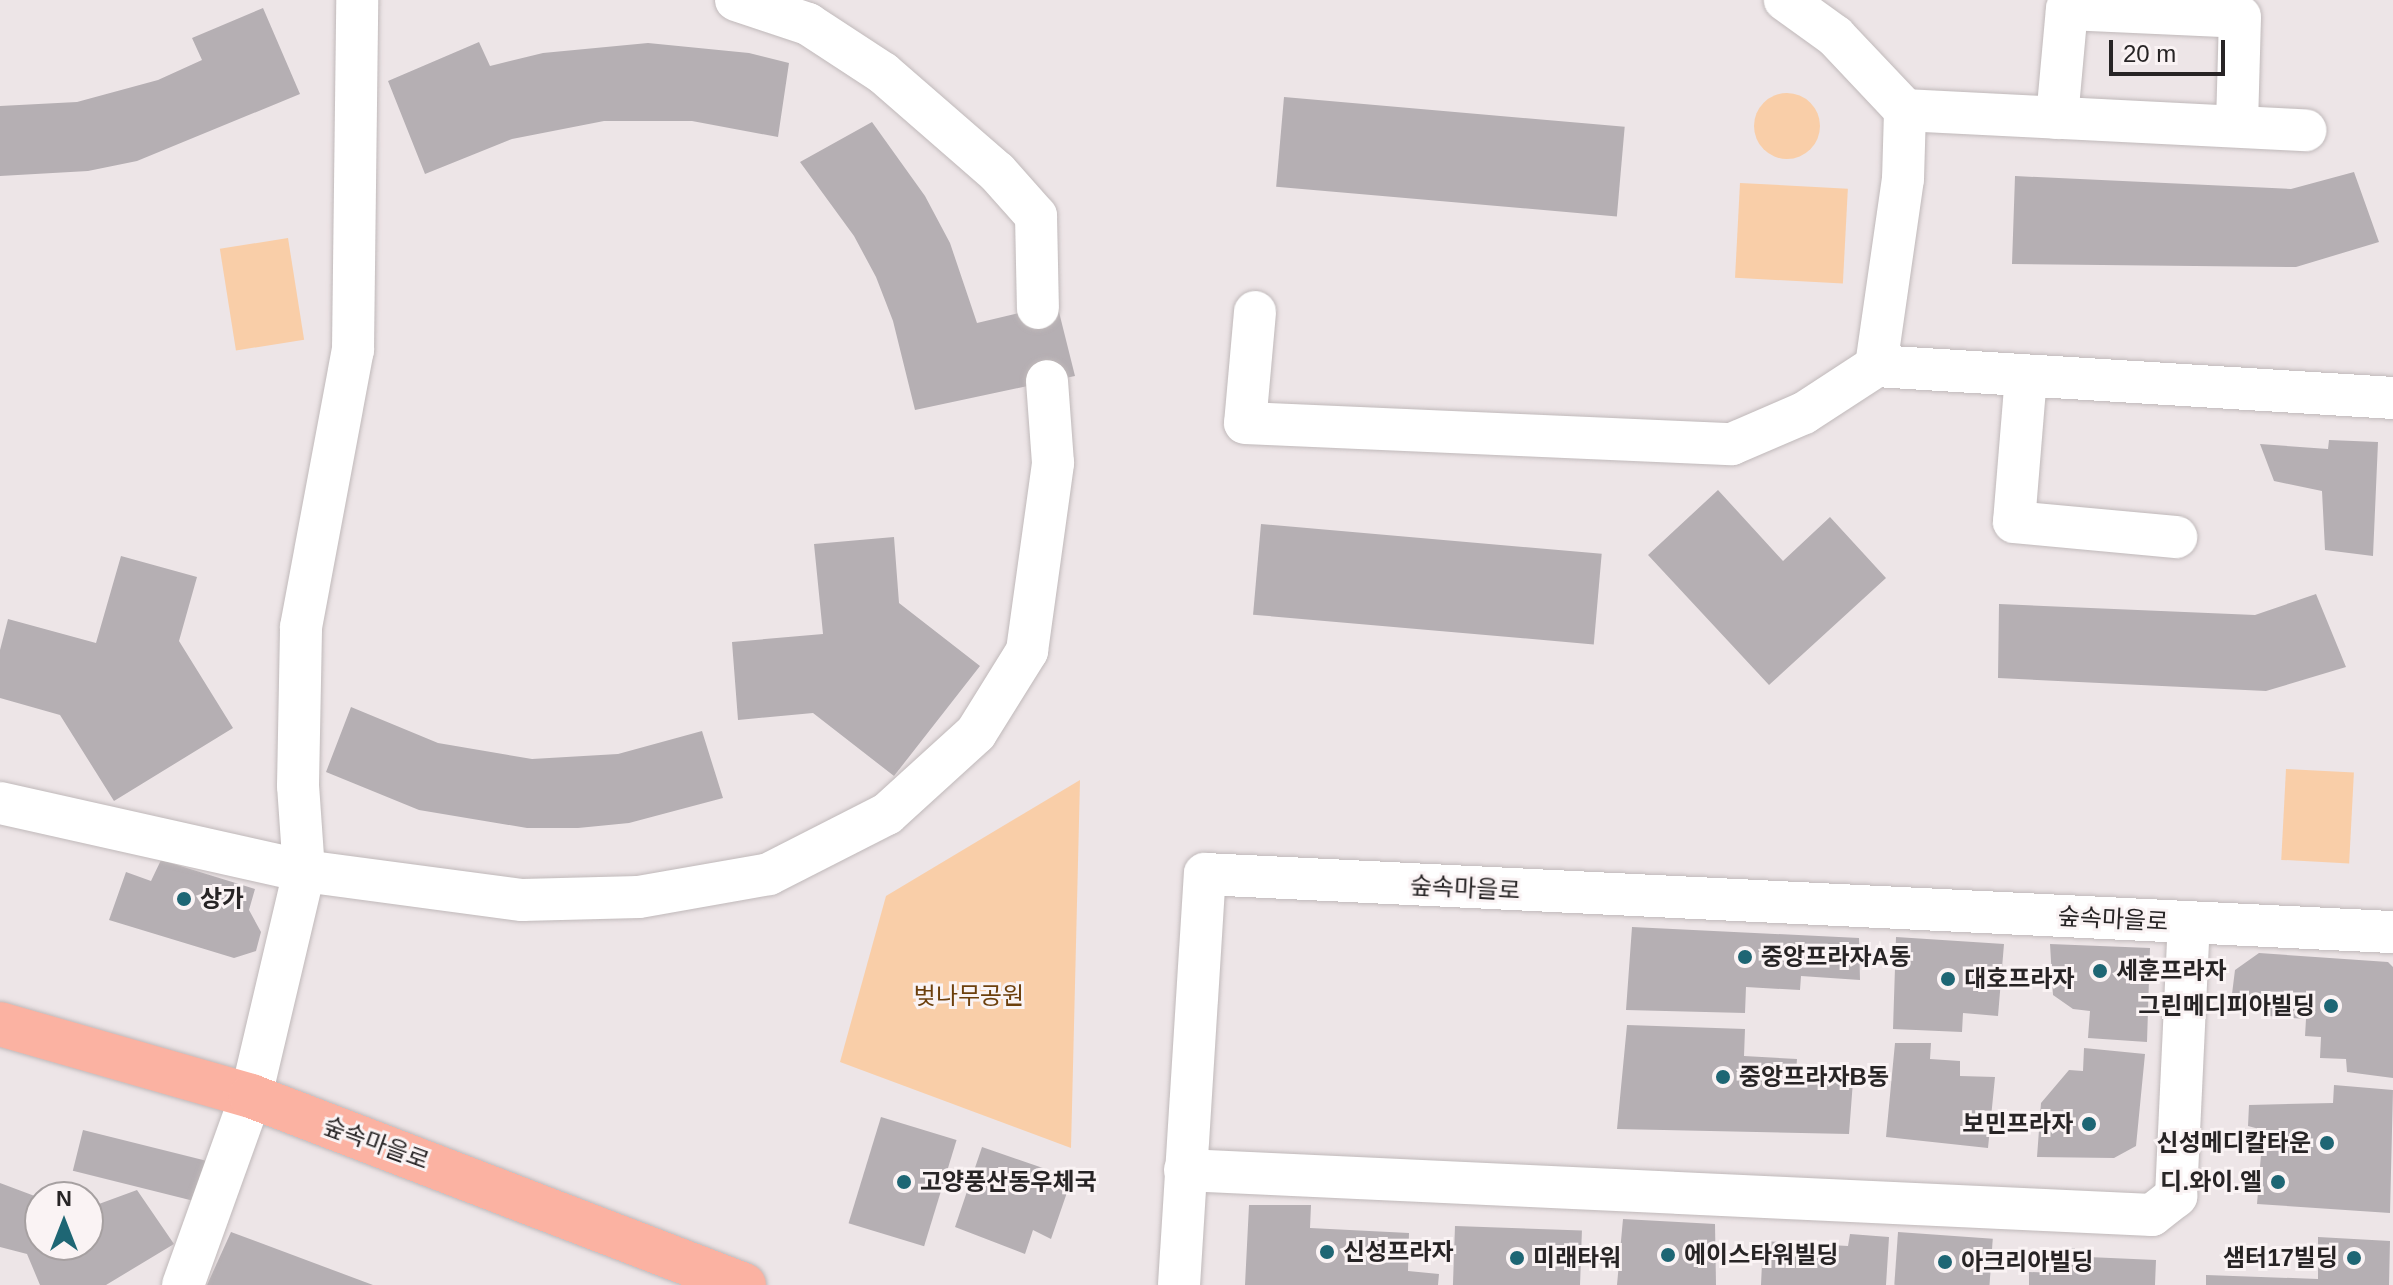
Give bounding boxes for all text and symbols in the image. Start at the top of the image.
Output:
scale bar [2113,24,2229,74]
text: 20 m [2123,40,2176,67]
street label: 숲속마을로 [1409,871,1521,905]
place label: 상가 [200,885,244,913]
marker: 상가 [175,890,193,908]
street label: 숲속마을로 [2057,902,2169,936]
place label: 중앙프라자A동 [1761,943,1911,971]
marker: 중앙프라자A동 [1736,948,1754,966]
place label: 세훈프라자 [2116,957,2226,985]
marker: 세훈프라자 [2091,962,2109,980]
place label: 대호프라자 [1964,965,2074,993]
marker: 대호프라자 [1939,970,1957,988]
park label: 벚나무공원 [914,982,1024,1010]
place label: 그린메디피아빌딩 [2138,992,2315,1020]
marker: 그린메디피아빌딩 [2322,997,2340,1015]
place label: 중앙프라자B동 [1739,1063,1889,1091]
marker: 중앙프라자B동 [1714,1068,1732,1086]
place label: 보민프라자 [1963,1110,2073,1138]
street label: 숲속마을로 [319,1111,433,1175]
marker: 보민프라자 [2080,1115,2098,1133]
place label: 신성메디칼타운 [2156,1129,2311,1157]
marker: 신성메디칼타운 [2318,1134,2336,1152]
place label: 고양풍산동우체국 [920,1168,1097,1196]
place label: 디.와이.엘 [2160,1168,2262,1196]
marker: 고양풍산동우체국 [895,1173,913,1191]
marker: 디.와이.엘 [2269,1173,2287,1191]
north arrow [24,1181,104,1261]
text: N [56,1186,72,1211]
place label: 신성프라자 [1343,1238,1453,1266]
place label: 에이스타워빌딩 [1684,1241,1839,1269]
marker: 신성프라자 [1318,1243,1336,1261]
place label: 미래타워 [1533,1244,1621,1272]
place label: 샘터17빌딩 [2223,1244,2338,1272]
marker: 에이스타워빌딩 [1659,1246,1677,1264]
place label: 아크리아빌딩 [1961,1248,2093,1276]
marker: 미래타워 [1508,1249,1526,1267]
marker: 샘터17빌딩 [2345,1249,2363,1267]
marker: 아크리아빌딩 [1936,1253,1954,1271]

